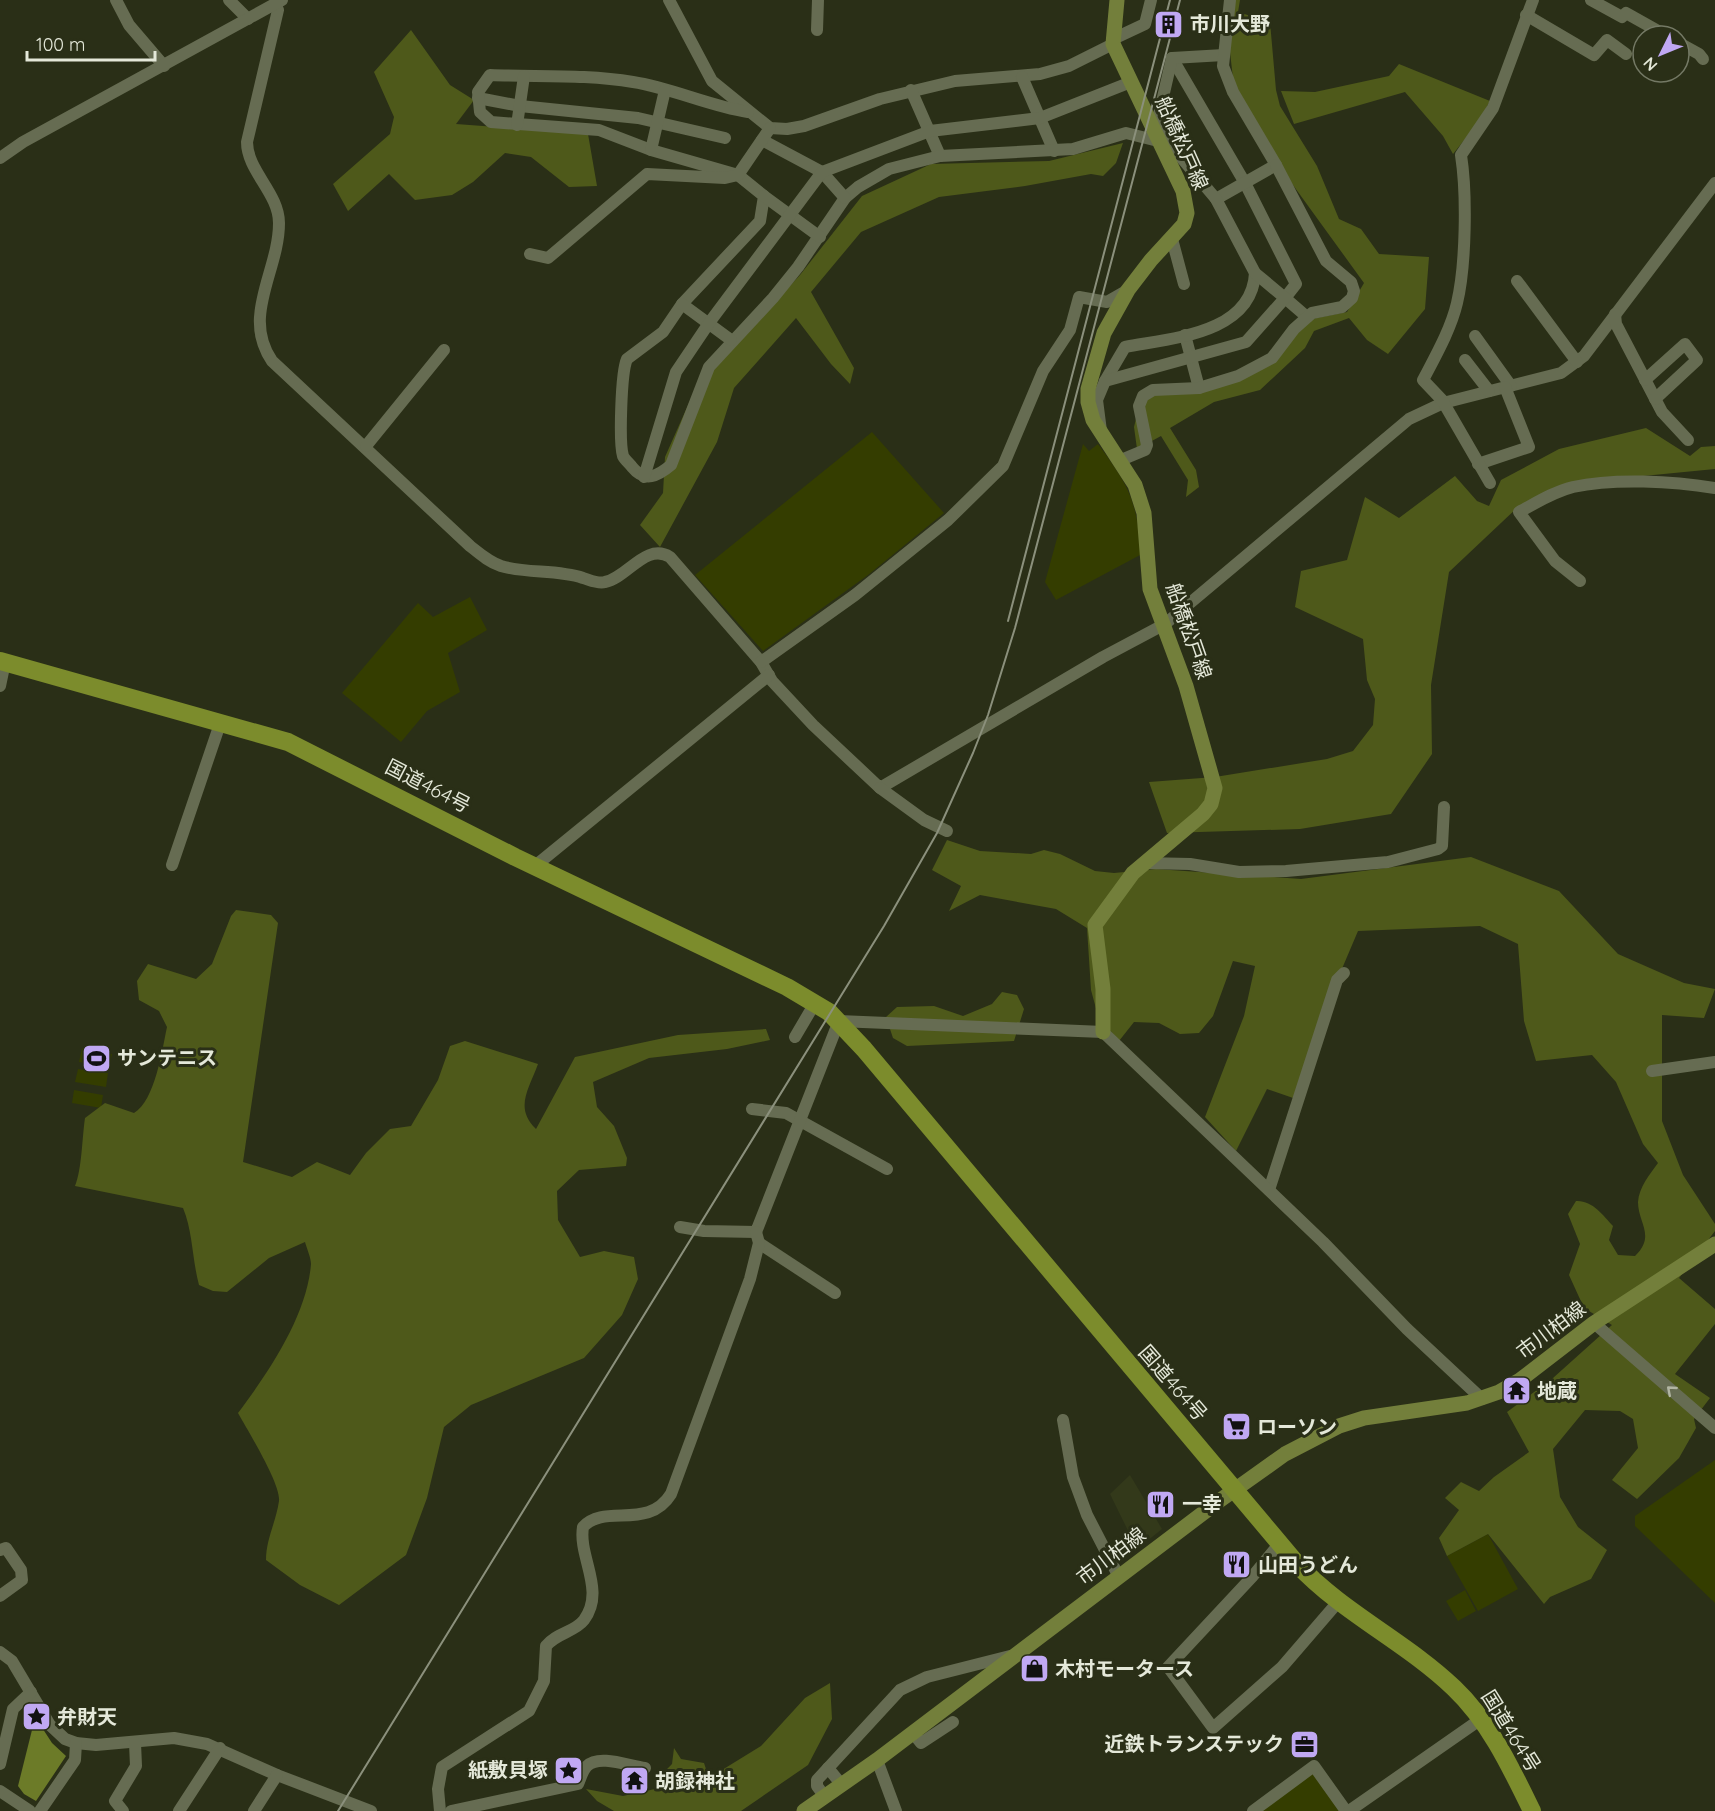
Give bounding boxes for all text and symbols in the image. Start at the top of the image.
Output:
building icon: 市川大野 [1153,8,1185,40]
place label: 市川大野 [1190,11,1270,36]
scale bar [27,24,154,62]
north arrow [1631,24,1691,84]
text: 100 m [36,33,85,56]
text: N [1639,53,1661,75]
street label: 船橋松戸線 [1151,92,1214,194]
street label: 船橋松戸線 [1161,579,1218,682]
street label: 国道464号 [382,754,475,818]
sports icon: サンテニス [80,1042,112,1074]
place label: サンテニス [117,1045,217,1070]
street label: 市川柏線 [1511,1296,1590,1364]
street label: 国道464号 [1134,1340,1213,1426]
temple icon: 地蔵 [1500,1375,1532,1407]
place label: 地蔵 [1537,1378,1577,1403]
one-way arrow [1667,1386,1678,1397]
supermarket icon: ローソン [1220,1411,1252,1443]
place label: ローソン [1257,1414,1337,1439]
restaurant icon: 一幸 [1145,1488,1177,1520]
place label: 一幸 [1182,1491,1222,1516]
street label: 市川柏線 [1071,1522,1150,1590]
restaurant icon: 山田うどん [1221,1549,1253,1581]
place label: 山田うどん [1258,1552,1358,1577]
shop icon: 木村モータース [1018,1653,1050,1685]
place label: 木村モータース [1055,1656,1194,1681]
street label: 国道464号 [1476,1685,1546,1776]
place icon: 弁財天 [20,1701,52,1733]
place label: 弁財天 [57,1704,117,1729]
office icon: 近鉄トランステック [1289,1728,1321,1760]
place label: 近鉄トランステック [1104,1731,1284,1756]
place icon: 紙敷貝塚 [553,1754,585,1786]
place label: 紙敷貝塚 [468,1757,548,1782]
temple icon: 胡録神社 [618,1765,650,1797]
place label: 胡録神社 [655,1768,735,1793]

